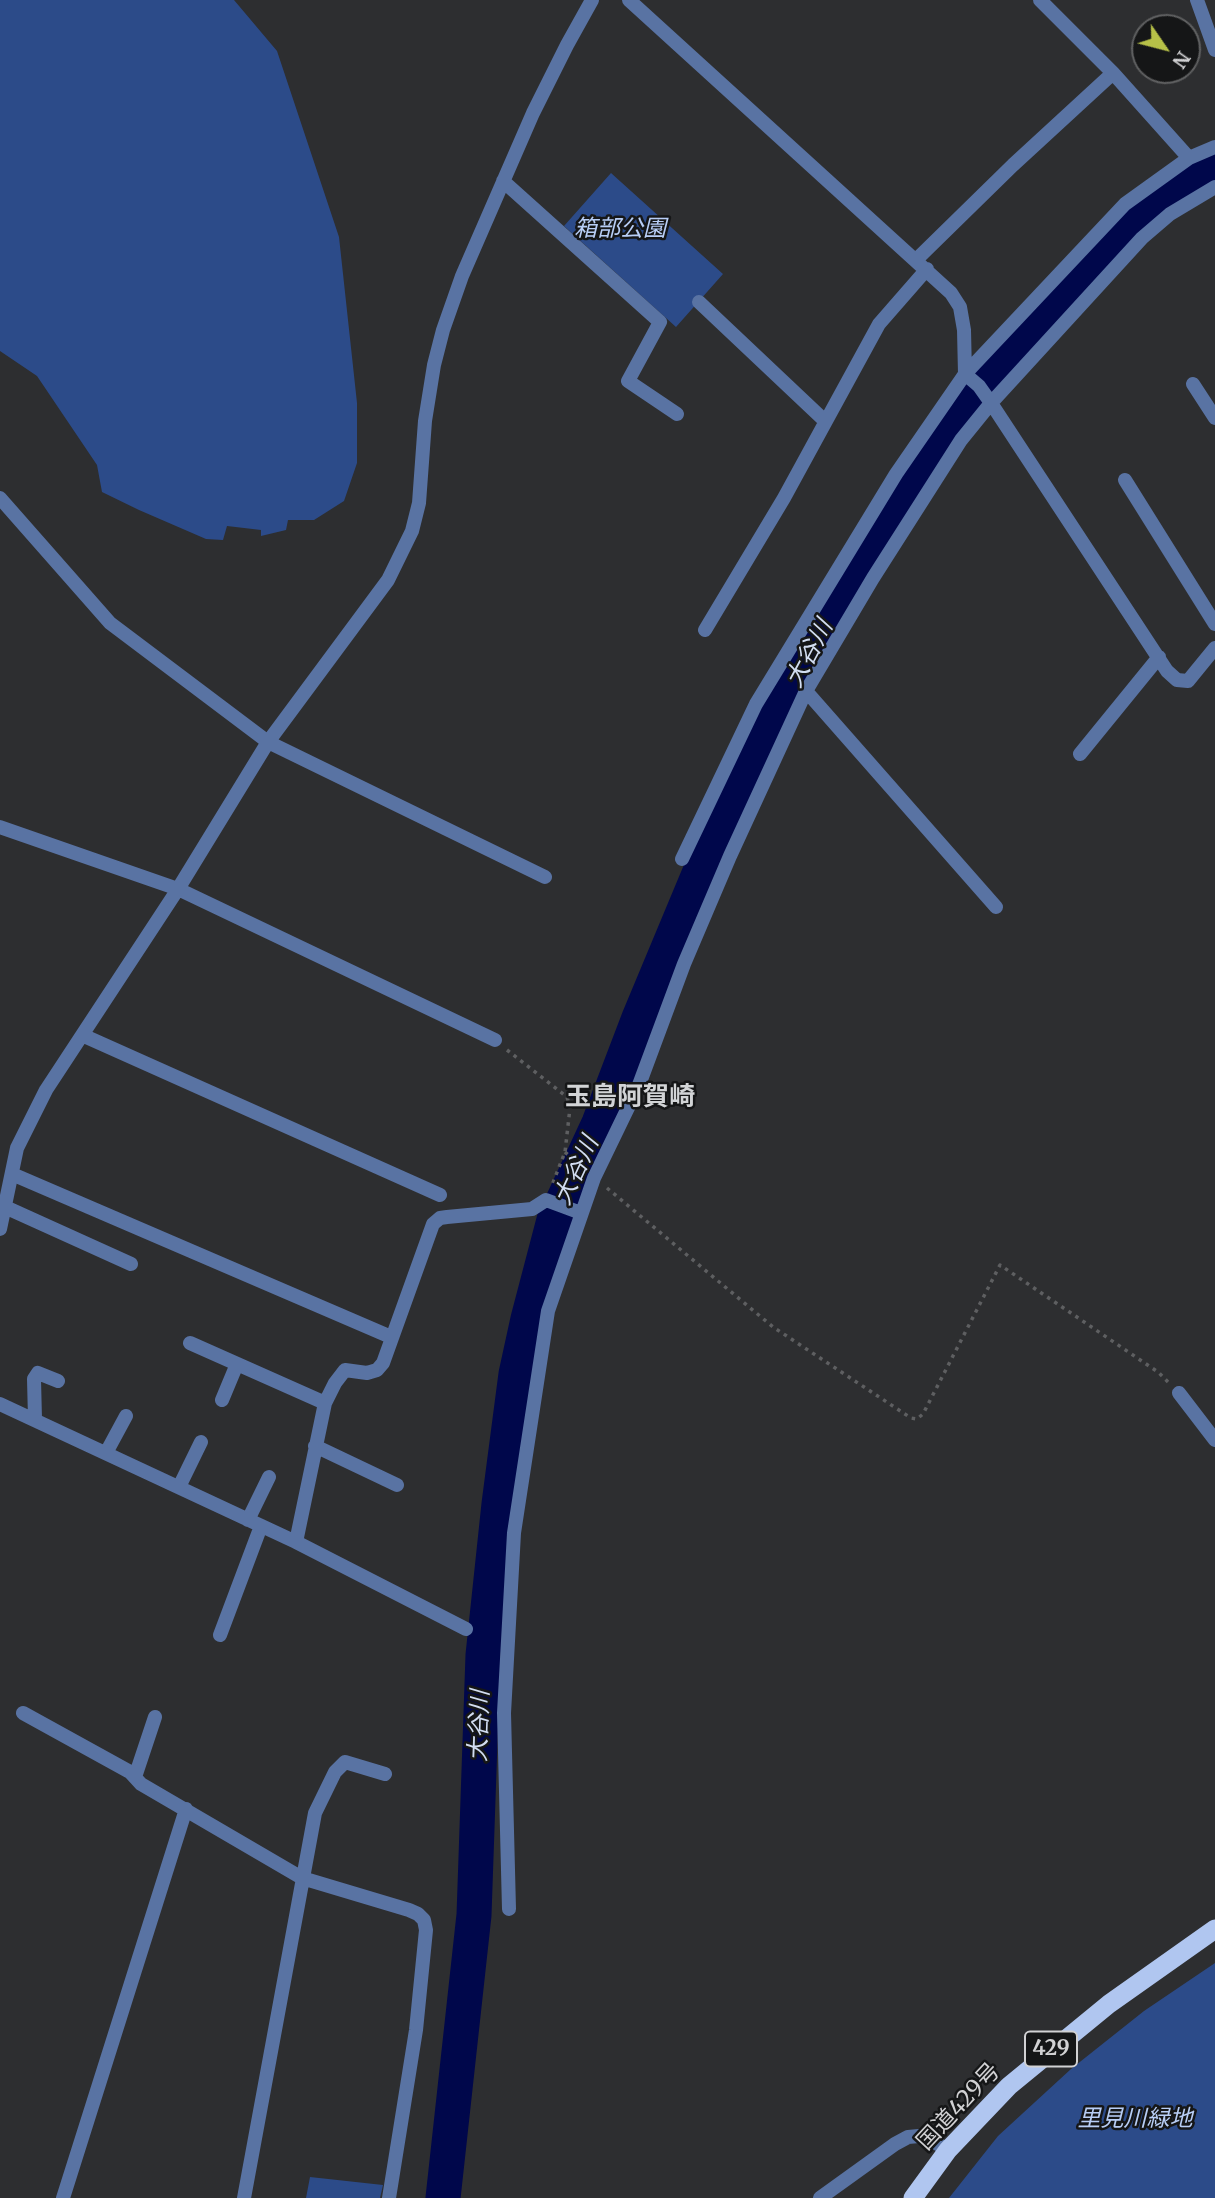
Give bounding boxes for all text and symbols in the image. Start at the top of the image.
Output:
north arrow [1131,14,1201,84]
text: N [1167,47,1196,73]
park label: 箱部公園 [574,215,666,243]
water label: 大谷川 [780,615,840,693]
district label: 玉島阿賀崎 [565,1082,695,1114]
water label: 大谷川 [549,1132,605,1210]
water label: 大谷川 [464,1690,496,1762]
road number: 429 [1025,2032,1077,2066]
street label: 国道429号 [912,2058,1006,2156]
park label: 里見川緑地 [1078,2105,1192,2133]

